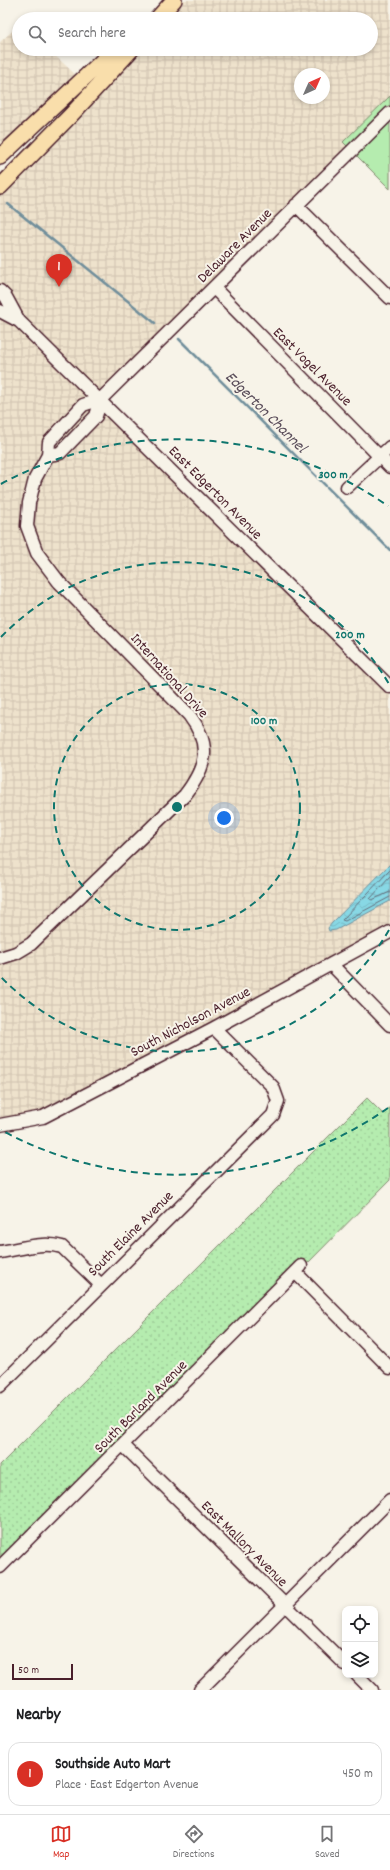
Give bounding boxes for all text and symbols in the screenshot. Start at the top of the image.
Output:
search box [12,12,378,56]
icon: search [26,23,48,45]
text: Search here [58,23,126,45]
north arrow [294,68,330,104]
street label: Delaware Avenue [193,204,278,289]
pin: 1 [46,254,72,287]
street label: East Vogel Avenue [267,323,356,412]
water label: Edgerton Channel [219,367,312,460]
street label: East Edgerton Avenue [162,441,267,546]
text: 300 m [318,467,348,484]
text: 200 m [335,627,365,644]
street label: International Drive [124,629,213,724]
text: 100 m [251,713,277,730]
centre of rings [170,800,184,814]
your location [214,808,234,828]
street label: South Nicholson Avenue [127,982,255,1064]
street label: South Elaine Avenue [83,1186,180,1282]
street label: South Barland Avenue [90,1355,193,1459]
street label: East Mallory Avenue [195,1496,292,1593]
map controls [342,1606,378,1678]
button: locate [342,1606,378,1642]
button: layers [342,1642,378,1678]
scale bar [12,1662,73,1681]
text: 50 m [18,1663,39,1679]
text: Nearby [16,1704,60,1728]
text: Southside Auto Mart [55,1754,171,1776]
text: 1 [29,1765,31,1784]
text: 450 m [343,1765,373,1784]
text: Place · East Edgerton Avenue [55,1776,199,1795]
tab: Map [50,1823,72,1863]
tab: Directions [173,1823,215,1863]
tab: Saved [315,1823,340,1863]

